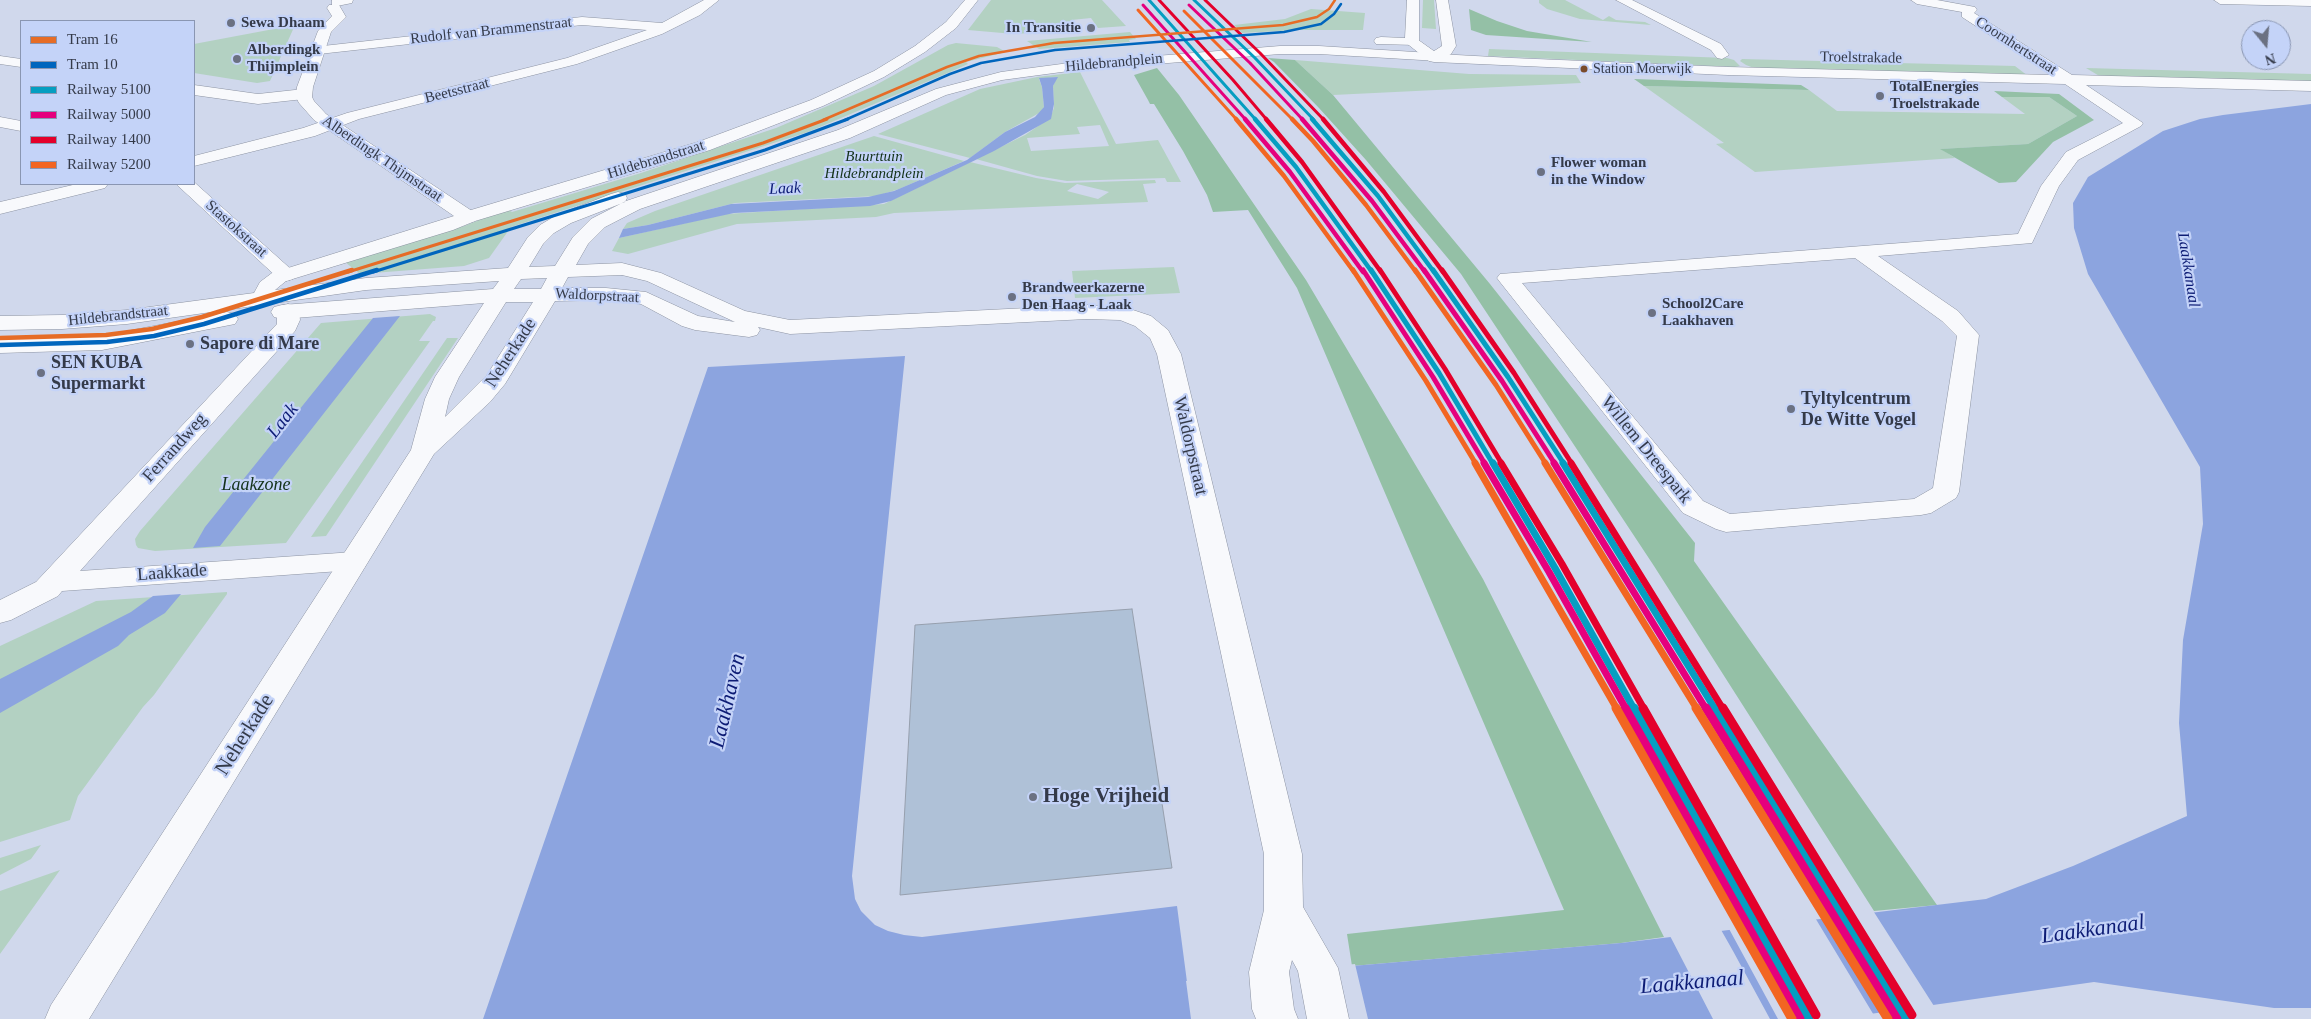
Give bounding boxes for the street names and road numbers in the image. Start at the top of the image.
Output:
street label: Coornhertstraat [1972,13,2060,79]
street label: Rudolf van Brammenstraat [409,14,573,48]
street label: Troelstrakade [1820,48,1902,68]
street label: Hildebrandplein [1065,50,1163,76]
street label: Beetsstraat [423,74,491,108]
street label: Alberdingk Thijmstraat [318,112,446,206]
street label: Hildebrandstraat [606,137,706,183]
street label: Stastokstraat [201,197,271,261]
street label: Waldorpstraat [555,285,639,307]
street label: Hildebrandstraat [67,302,169,330]
street label: Neherkade [481,314,541,392]
street label: Willem Dreespark [1596,392,1696,508]
street label: Waldorpstraat [1168,395,1212,497]
street label: Ferrandweg [138,409,212,487]
street label: Laakkade [136,560,208,586]
street label: Neherkade [210,690,280,780]

